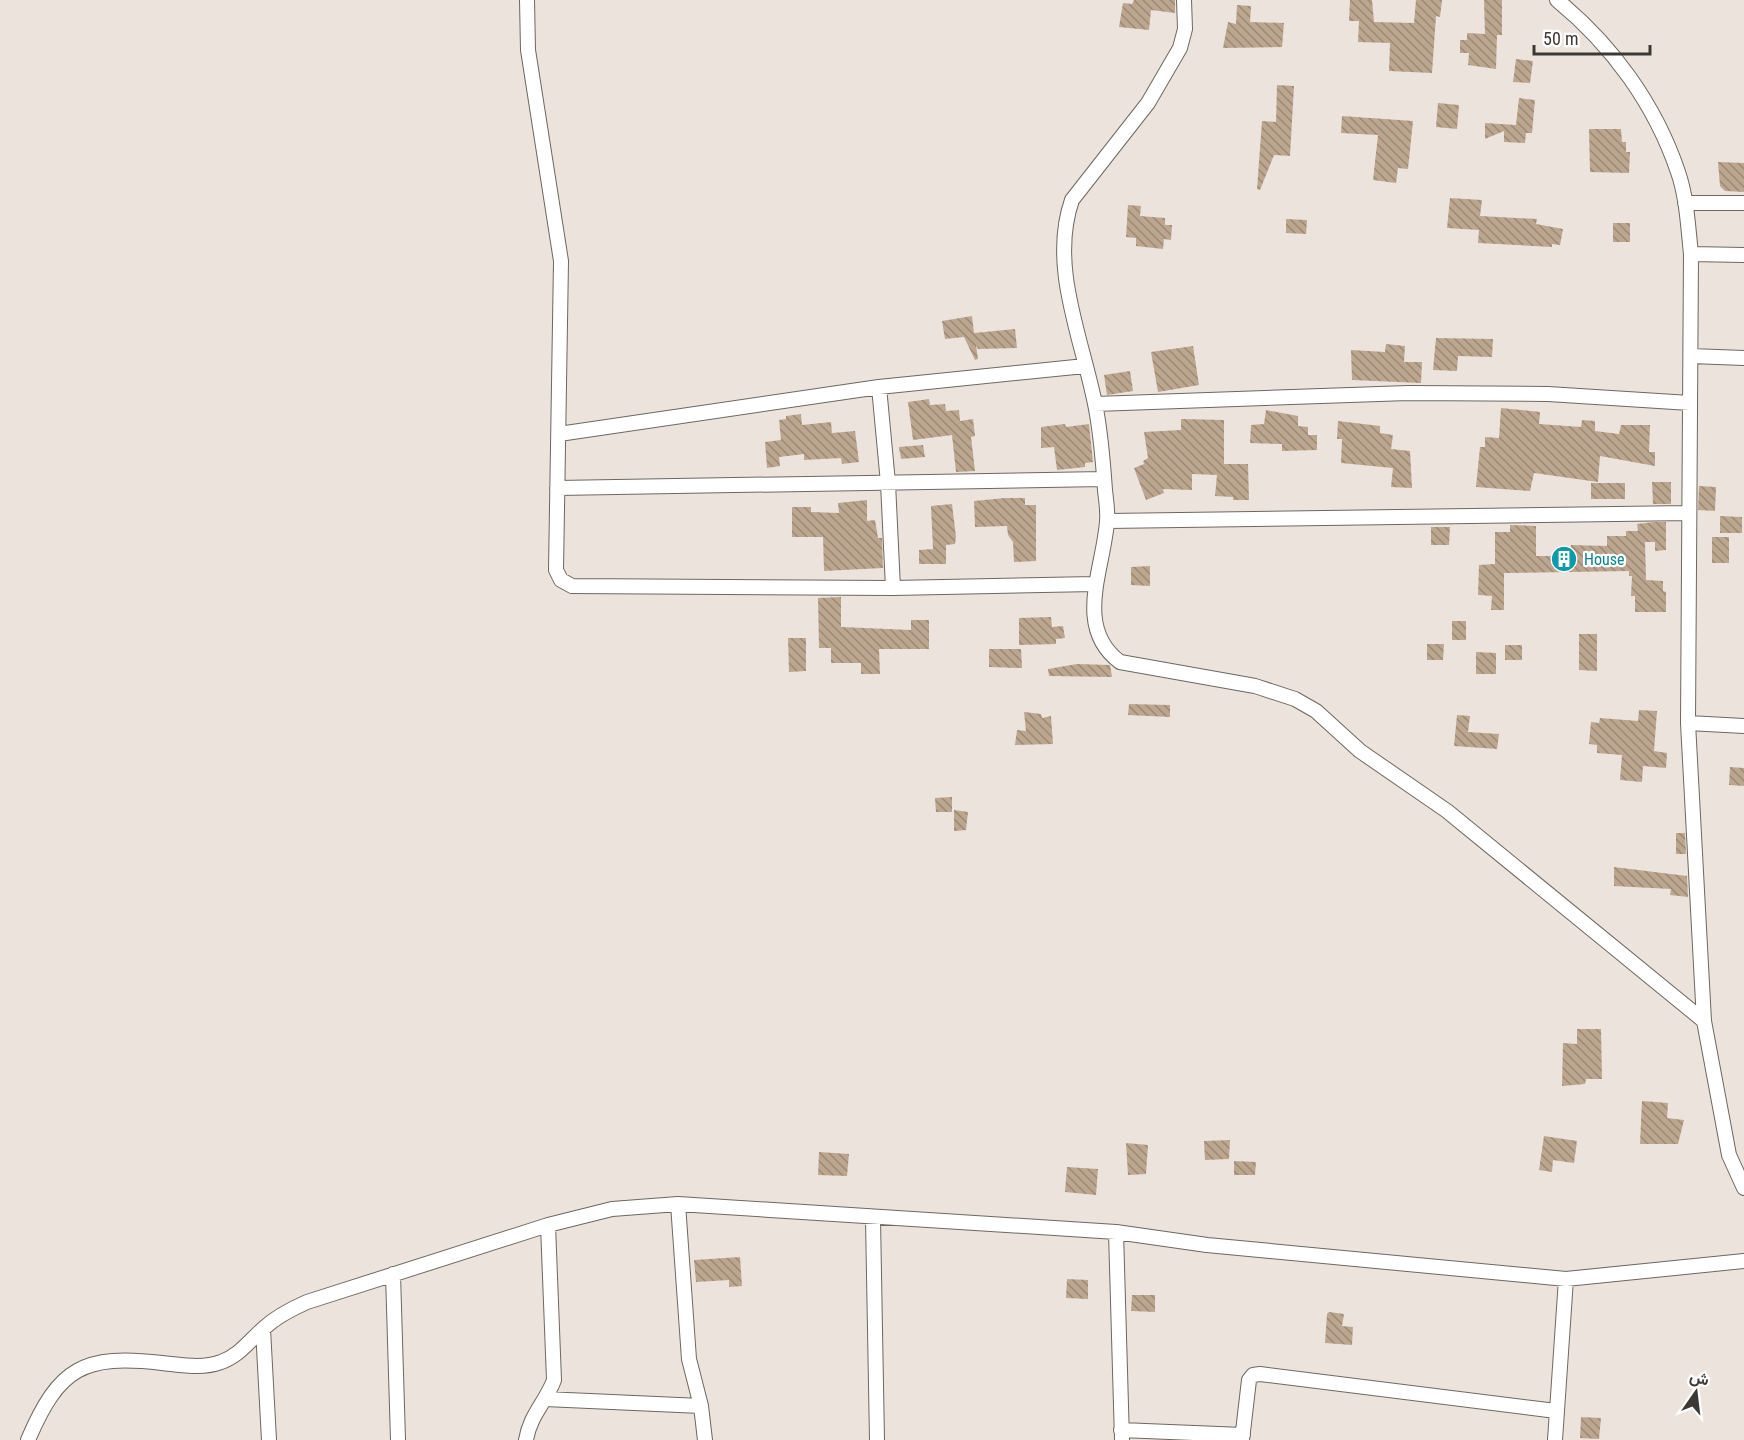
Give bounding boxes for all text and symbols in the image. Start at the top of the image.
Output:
scale bar [1534,18,1650,56]
text: 50 m [1543,28,1578,49]
building icon: House [1549,544,1579,574]
place label: House [1584,550,1624,569]
north arrow [1666,1362,1726,1422]
text: ش [1688,1366,1711,1389]

